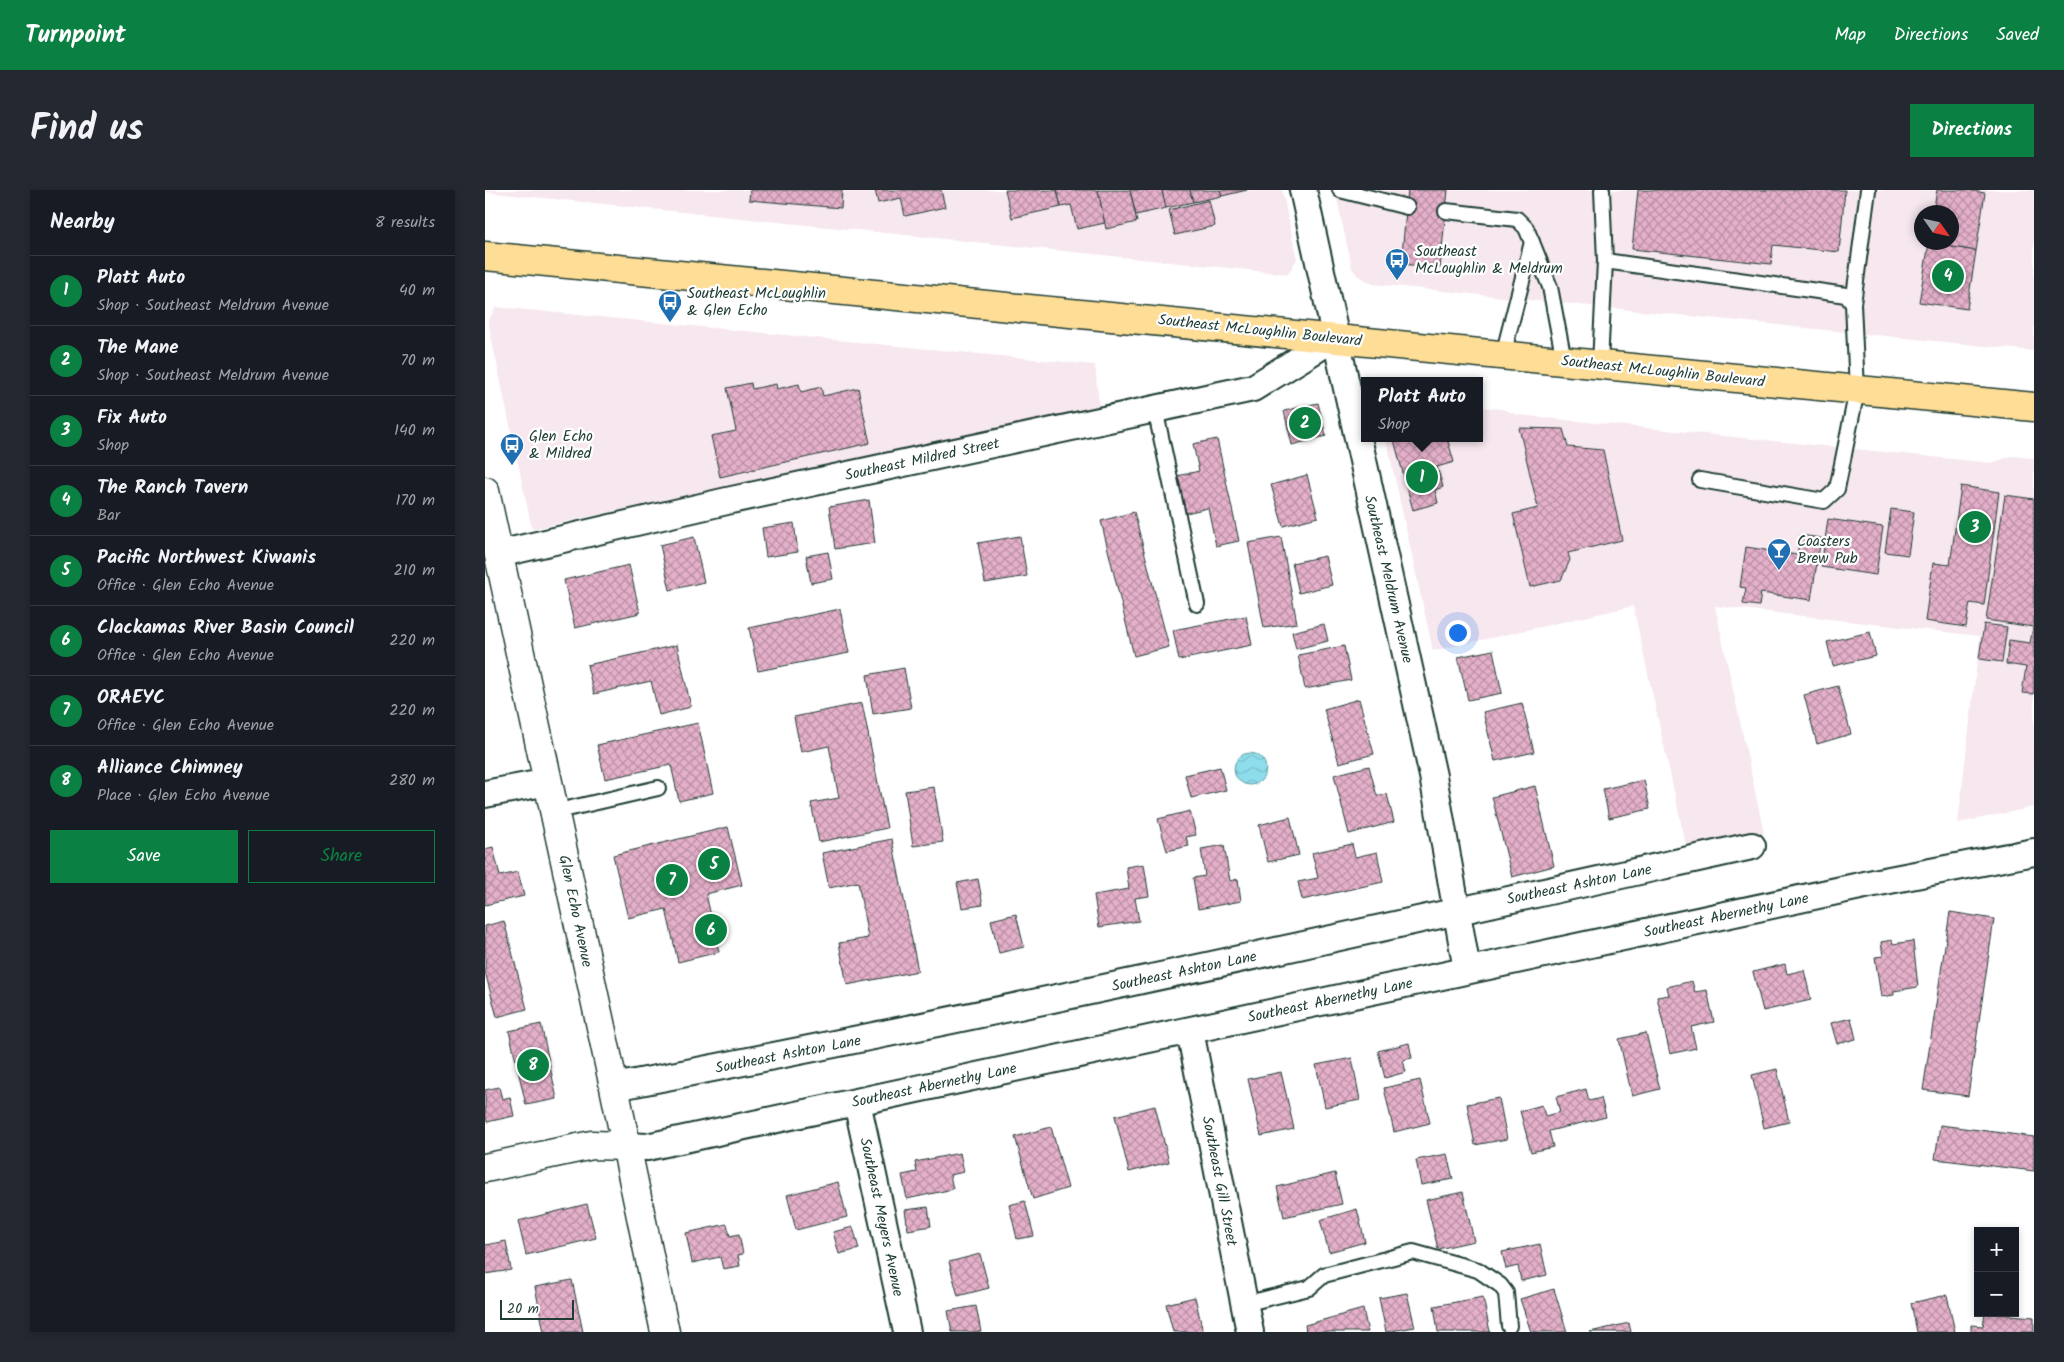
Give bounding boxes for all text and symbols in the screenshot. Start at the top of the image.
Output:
text: Turnpoint [25,16,126,55]
text: Map [1834,21,1866,50]
text: Directions [1894,21,1968,50]
text: Saved [1996,21,2039,50]
text: Find us [30,102,143,158]
button: Directions [1910,104,2034,157]
north arrow [1914,205,1959,250]
text: Nearby [50,206,115,239]
text: 8 results [375,210,435,235]
place label: Southeast McLoughlin & Meldrum [1415,240,1563,281]
bus stop icon: Southeast McLoughlin & Meldrum [1384,247,1410,281]
pin: 4 [1932,257,1964,295]
text: Platt Auto [97,263,185,293]
text: 1 [64,278,68,303]
text: 40 m [399,278,435,303]
place label: Southeast McLoughlin & Glen Echo [687,282,826,323]
bus stop icon: Southeast McLoughlin & Glen Echo [657,289,683,323]
text: Shop · Southeast Meldrum Avenue [97,293,329,318]
street label: Southeast McLoughlin Boulevard [1157,308,1363,354]
text: The Mane [97,333,178,363]
text: 2 [61,348,71,373]
text: 70 m [400,348,435,373]
street label: Southeast McLoughlin Boulevard [1560,349,1766,395]
text: Shop · Southeast Meldrum Avenue [97,363,329,388]
popup [1361,377,1483,442]
text: Platt Auto [1378,382,1466,412]
text: Fix Auto [97,403,167,433]
pin: 2 [1289,404,1321,442]
text: Shop [1378,412,1410,437]
text: 3 [62,418,70,443]
text: 140 m [394,418,435,443]
place label: Glen Echo & Mildred [529,425,593,466]
bus stop icon: Glen Echo & Mildred [499,432,525,466]
street label: Southeast Mildred Street [843,432,1002,488]
text: Shop [97,433,129,458]
pin: 1 [1406,458,1438,496]
text: The Ranch Tavern [97,473,248,503]
text: 4 [62,488,70,513]
text: 170 m [395,488,435,513]
street label: Southeast Meldrum Avenue [1357,493,1419,666]
text: Bar [97,503,120,528]
pin: 3 [1959,508,1991,546]
place label: Coasters Brew Pub [1797,530,1858,571]
bar icon: Coasters Brew Pub [1766,537,1792,571]
text: Pacific Northwest Kiwanis [97,543,316,573]
text: 5 [62,558,70,583]
text: 210 m [394,558,435,583]
text: Office · Glen Echo Avenue [97,573,274,598]
text: Clackamas River Basin Council [97,613,354,643]
your location [1445,620,1471,646]
text: 6 [62,628,70,653]
text: 220 m [389,628,435,653]
text: Office · Glen Echo Avenue [97,643,274,668]
text: ORAEYC [97,683,165,713]
text: 7 [62,698,70,723]
text: 220 m [389,698,435,723]
text: Office · Glen Echo Avenue [97,713,274,738]
text: Alliance Chimney [97,753,243,783]
text: 8 [61,768,71,793]
text: 280 m [389,768,435,793]
text: Place · Glen Echo Avenue [97,783,270,808]
button: Save [50,830,238,883]
button: Share [248,830,435,883]
pin: 5 [698,845,730,883]
street label: Glen Echo Avenue [551,853,599,970]
street label: Southeast Ashton Lane [1504,858,1654,912]
pin: 7 [656,861,688,899]
street label: Southeast Abernethy Lane [1641,887,1811,945]
pin: 6 [695,911,727,949]
street label: Southeast Ashton Lane [1109,945,1259,999]
street label: Southeast Abernethy Lane [1245,972,1415,1030]
street label: Southeast Ashton Lane [713,1029,863,1081]
pin: 8 [517,1046,549,1084]
street label: Southeast Abernethy Lane [849,1057,1019,1115]
street label: Southeast Gill Street [1195,1114,1243,1248]
street label: Southeast Meyers Avenue [852,1136,910,1299]
map controls [1974,1227,2019,1317]
button: + [1974,1227,2019,1272]
button: − [1974,1272,2019,1317]
scale bar [500,1297,574,1320]
text: 20 m [507,1298,539,1320]

